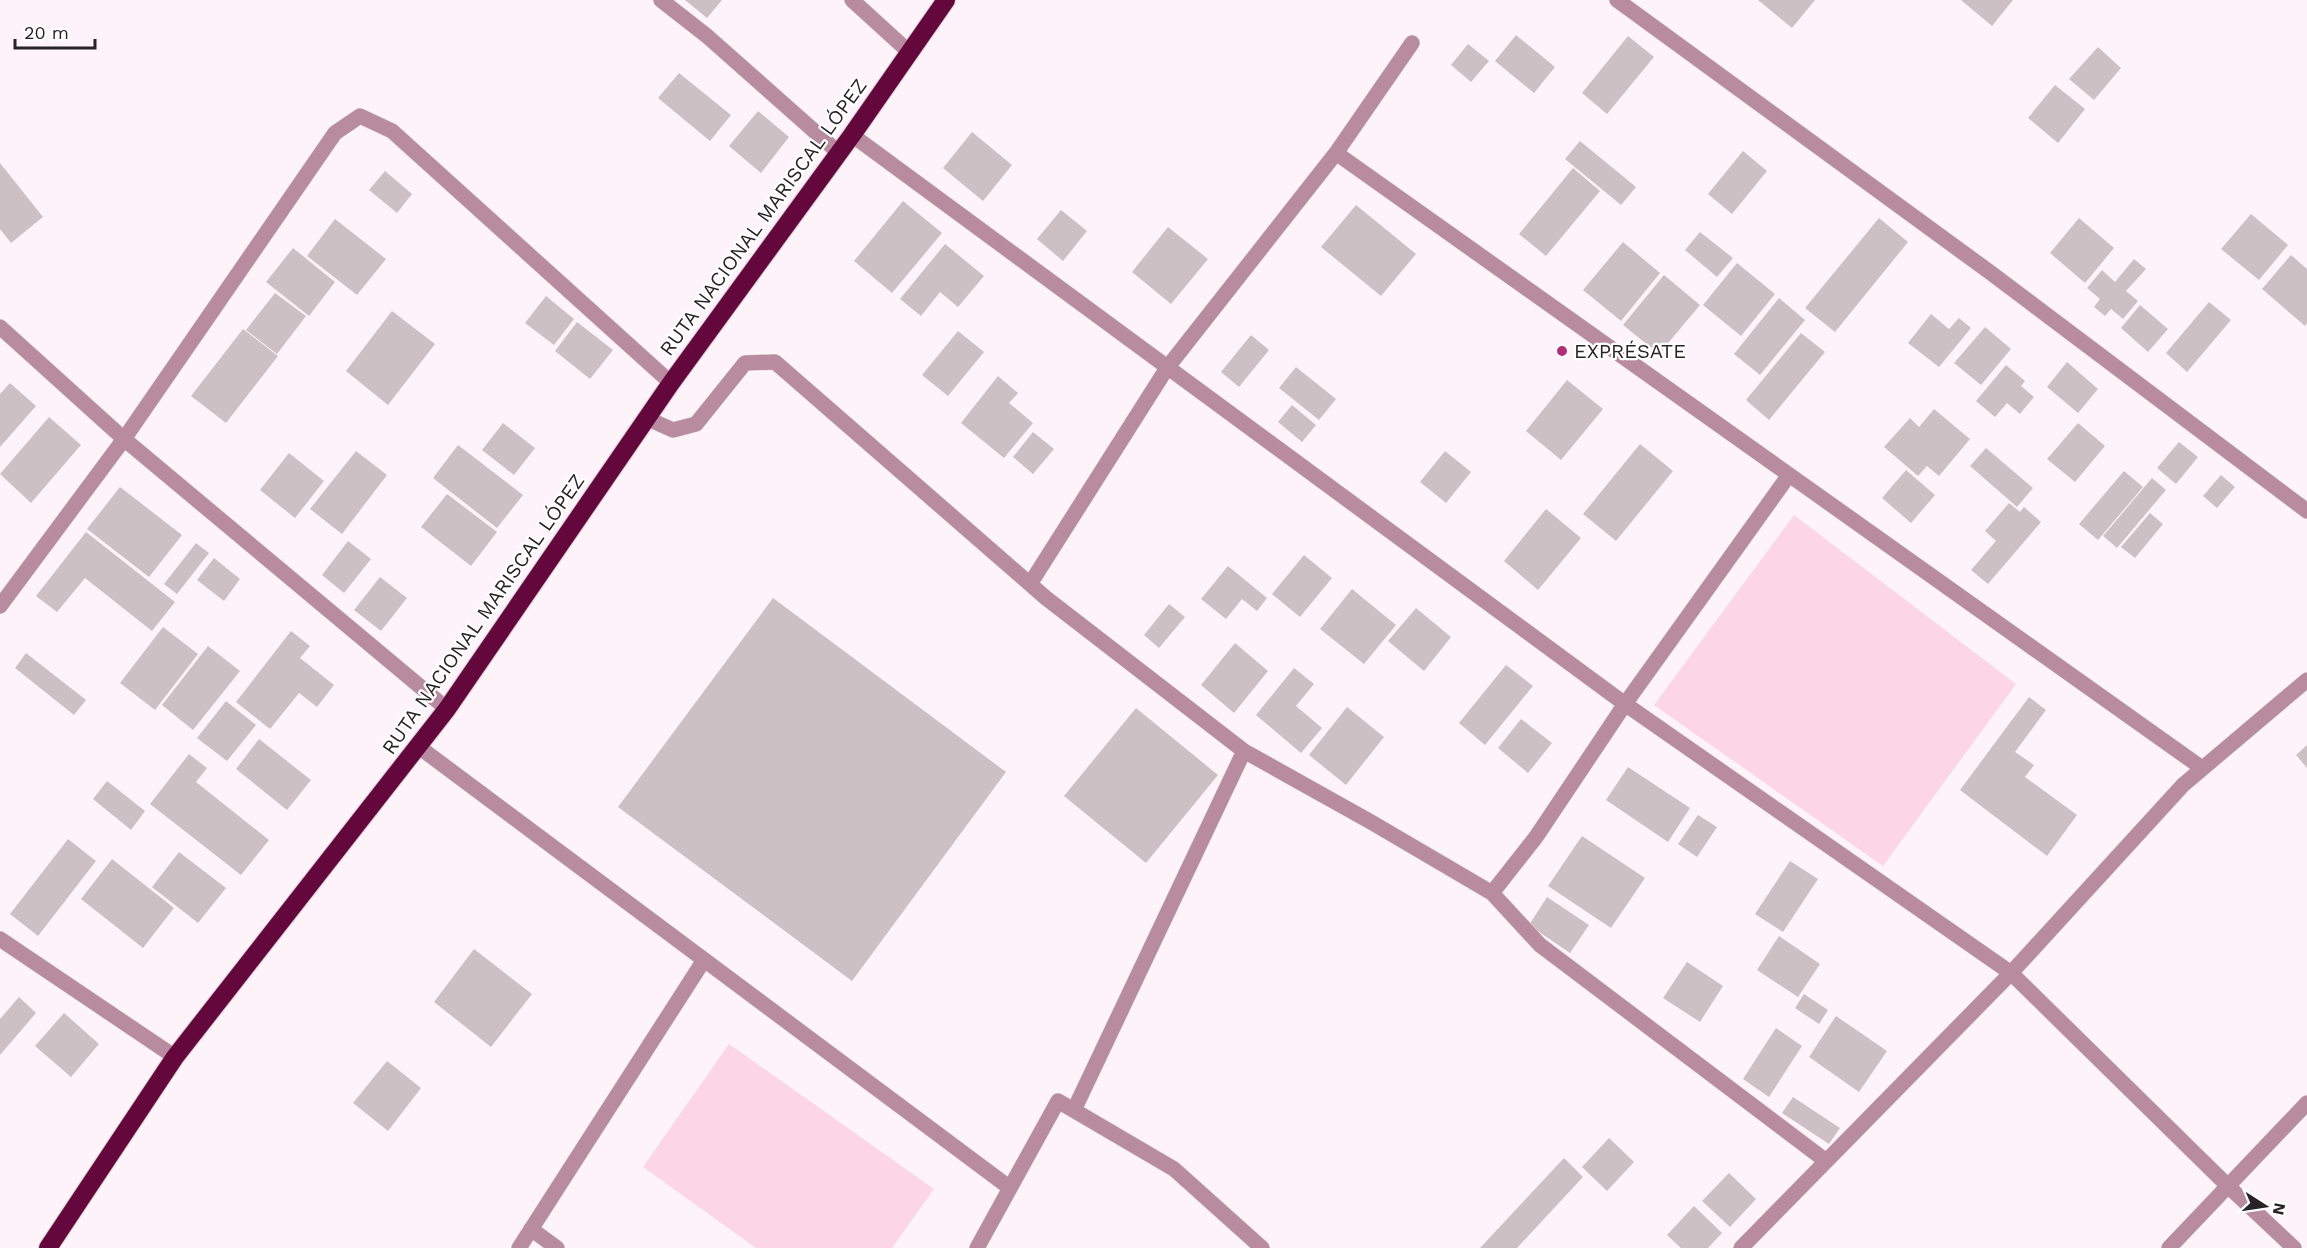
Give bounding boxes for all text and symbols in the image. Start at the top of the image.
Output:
scale bar [15,12,94,50]
text: 20 m [24,22,69,43]
street label: RUTA NACIONAL MARISCAL LÓPEZ [654,74,872,360]
place label: EXPRÉSATE [1574,339,1686,363]
marker: EXPRÉSATE [1555,344,1569,358]
street label: RUTA NACIONAL MARISCAL LÓPEZ [377,469,589,759]
north arrow [2235,1176,2295,1236]
text: N [2269,1201,2290,1217]

